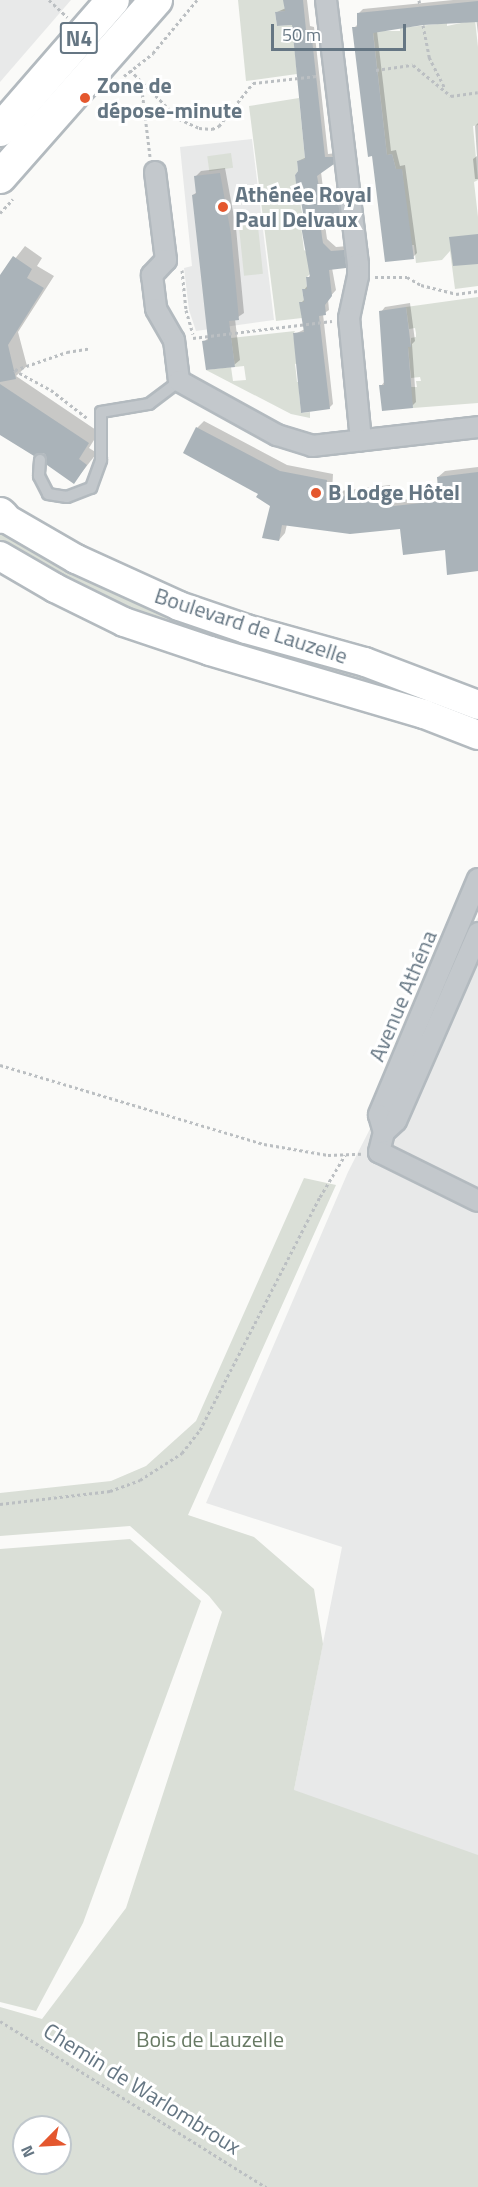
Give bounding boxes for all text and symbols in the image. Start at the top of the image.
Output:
scale bar [274,12,409,50]
road number: N4 [60,20,98,56]
text: 50 m [282,21,321,48]
place label: Zone de dépose-minute [97,72,242,124]
marker: Zone de dépose-minute [78,91,92,105]
place label: Athénée Royal Paul Delvaux [235,181,372,232]
marker: Athénée Royal Paul Delvaux [216,200,230,214]
place label: B Lodge Hôtel [328,480,460,506]
marker: B Lodge Hôtel [309,486,323,500]
street label: Boulevard de Lauzelle [151,582,351,670]
street label: Avenue Athéna [364,926,442,1066]
street label: Chemin de Warlombroux [39,2018,245,2160]
park label: Bois de Lauzelle [136,2027,284,2053]
north arrow [12,2115,72,2175]
text: N [14,2142,41,2161]

